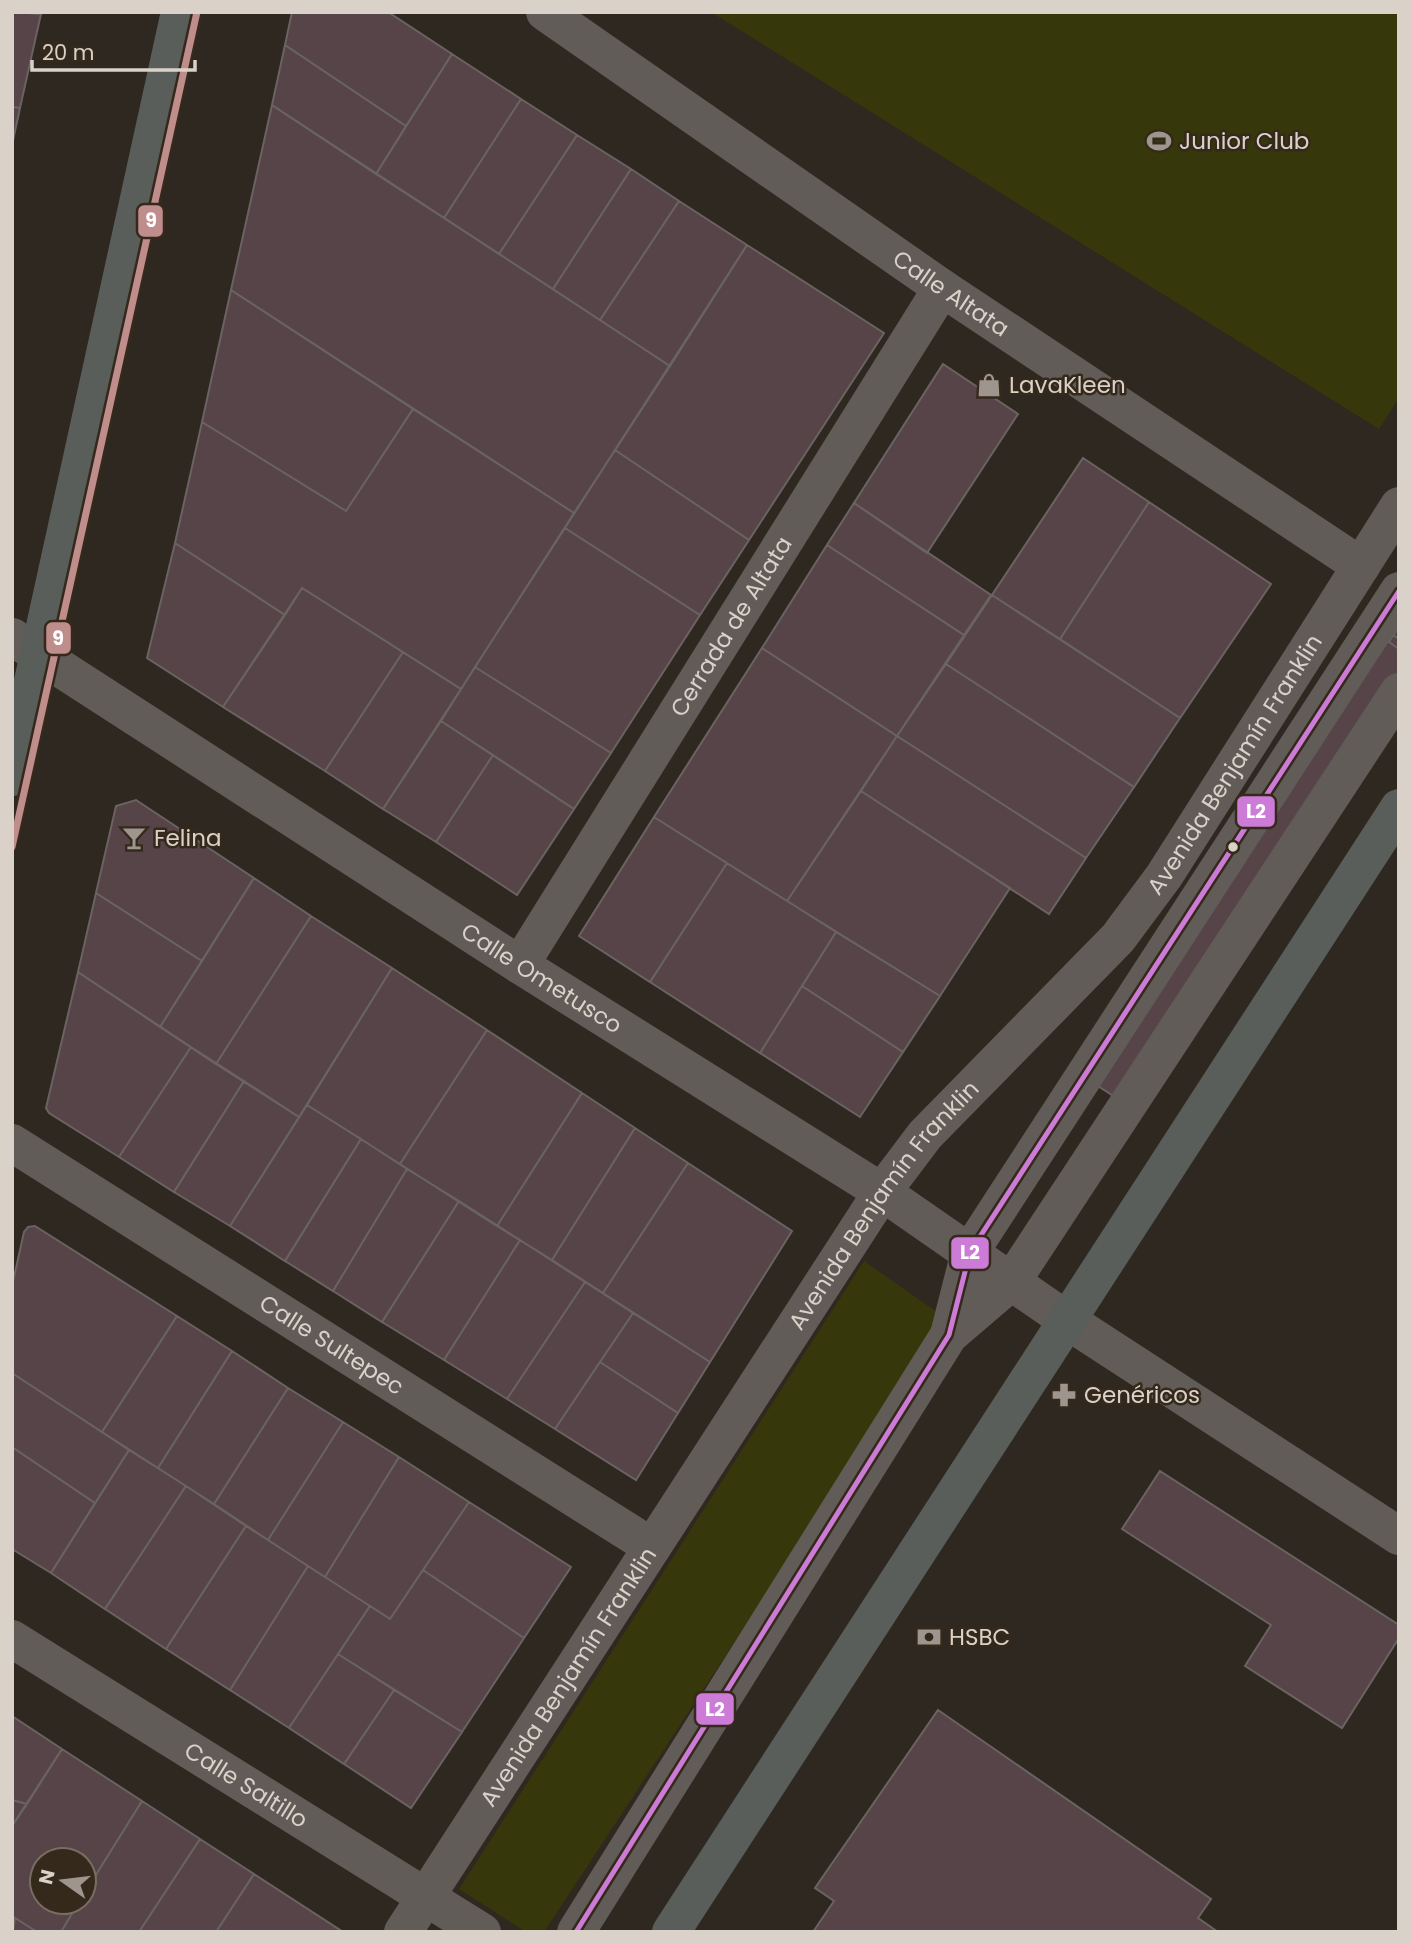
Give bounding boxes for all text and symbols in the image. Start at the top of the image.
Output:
scale bar [32,28,194,72]
text: 20 m [42,38,95,67]
place label: Junior Club [1179,125,1309,157]
sports icon: Junior Club [1145,127,1173,155]
line badge: 9 [137,204,164,238]
text: 9 [145,207,157,234]
street label: Calle Altata [886,243,1015,344]
place label: LavaKleen [1009,369,1126,401]
shop icon: LavaKleen [975,371,1003,399]
street label: Cerrada de Altata [663,530,799,723]
line badge: 9 [45,621,72,655]
text: 9 [52,625,64,652]
street label: Avenida Benjamín Franklin [1139,628,1330,901]
line badge: L2 [1236,795,1276,828]
text: L2 [1246,798,1266,825]
place label: Felina [154,822,221,854]
bar icon: Felina [120,824,148,852]
unlabelled marker [1226,840,1240,854]
street label: Calle Ometusco [455,915,628,1041]
street label: Avenida Benjamín Franklin [781,1073,986,1336]
line badge: L2 [950,1236,990,1270]
text: L2 [960,1239,980,1266]
street label: Calle Sultepec [253,1287,410,1402]
place label: Genéricos [1084,1379,1200,1411]
pharmacy icon: Genéricos [1050,1381,1078,1409]
street label: Avenida Benjamín Franklin [472,1541,664,1813]
place label: HSBC [949,1621,1010,1653]
bank icon: HSBC [915,1623,943,1651]
line badge: L2 [695,1692,735,1726]
text: L2 [705,1696,725,1723]
street label: Calle Saltillo [178,1734,314,1836]
north arrow [28,1846,98,1916]
text: N [32,1867,62,1887]

